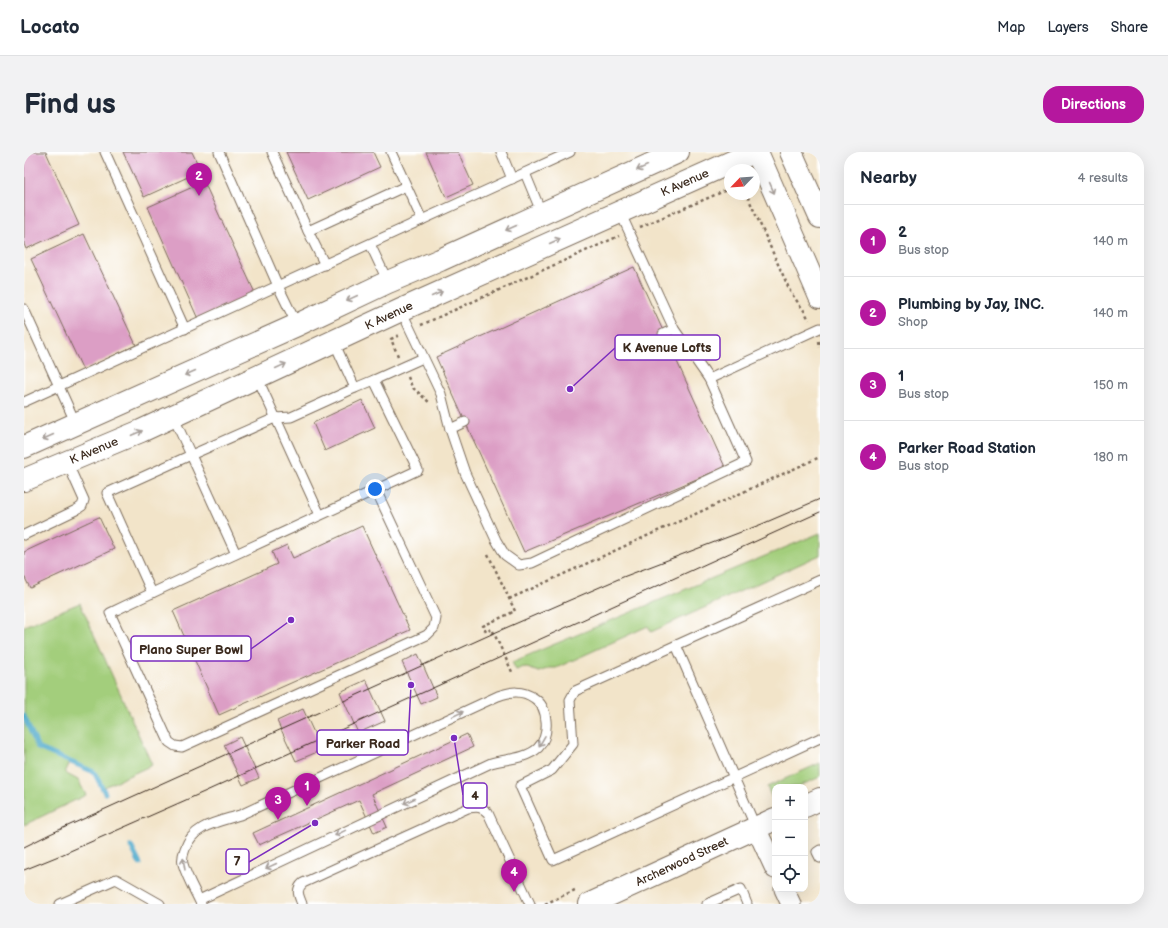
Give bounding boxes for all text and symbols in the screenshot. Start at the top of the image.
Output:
text: Locato [20,16,80,39]
text: Map [997,19,1025,36]
text: Layers [1047,19,1089,36]
text: Share [1111,19,1148,36]
button: Directions [1043,86,1144,123]
text: Find us [24,88,116,121]
pin: 2 [186,163,212,196]
north arrow [724,164,760,200]
one-way arrow [637,165,649,172]
street label: K Avenue [659,166,711,200]
text: Nearby [860,168,917,188]
text: 4 results [1078,170,1128,186]
one-way arrow [769,181,776,193]
text: 2 [898,223,907,242]
one-way arrow [506,225,518,232]
text: 1 [870,233,876,249]
text: 140 m [1093,233,1128,249]
one-way arrow [549,237,561,245]
text: Bus stop [898,242,949,258]
one-way arrow [430,290,442,298]
one-way arrow [347,295,359,303]
text: Plumbing by Jay, INC. [898,295,1044,314]
street label: K Avenue [363,298,415,334]
text: 2 [869,305,877,321]
text: 140 m [1093,305,1128,321]
text: Shop [898,314,928,330]
callout: K Avenue Lofts [615,335,720,360]
text: K Avenue Lofts [623,340,711,356]
one-way arrow [274,362,286,369]
text: 1 [898,367,904,386]
one-way arrow [184,370,196,377]
text: 3 [869,377,877,393]
text: 150 m [1094,377,1128,393]
text: Bus stop [898,386,949,402]
one-way arrow [131,428,143,436]
one-way arrow [42,433,54,441]
street label: K Avenue [67,434,121,468]
text: Parker Road Station [898,439,1036,458]
text: 4 [869,449,877,465]
text: 180 m [1093,449,1128,465]
text: Bus stop [898,458,949,474]
your location [365,479,385,499]
callout: Plano Super Bowl [131,636,251,661]
text: Plano Super Bowl [139,642,243,658]
one-way arrow [452,710,464,717]
callout: Parker Road [317,730,408,755]
one-way arrow [538,735,545,747]
text: Parker Road [326,736,400,752]
pin: 1 [294,773,320,806]
callout: 4 [463,783,487,808]
map controls [772,784,808,892]
button: + [772,784,808,820]
pin: 3 [265,787,291,820]
text: 4 [471,788,479,804]
one-way arrow [403,798,415,805]
button: − [772,820,808,856]
one-way arrow [335,830,347,837]
street label: Archerwood Street [633,834,731,890]
callout: 7 [226,849,249,874]
text: 7 [233,854,241,870]
button: locate [772,856,808,892]
one-way arrow [180,858,188,871]
pin: 4 [501,859,527,892]
one-way arrow [265,863,277,870]

